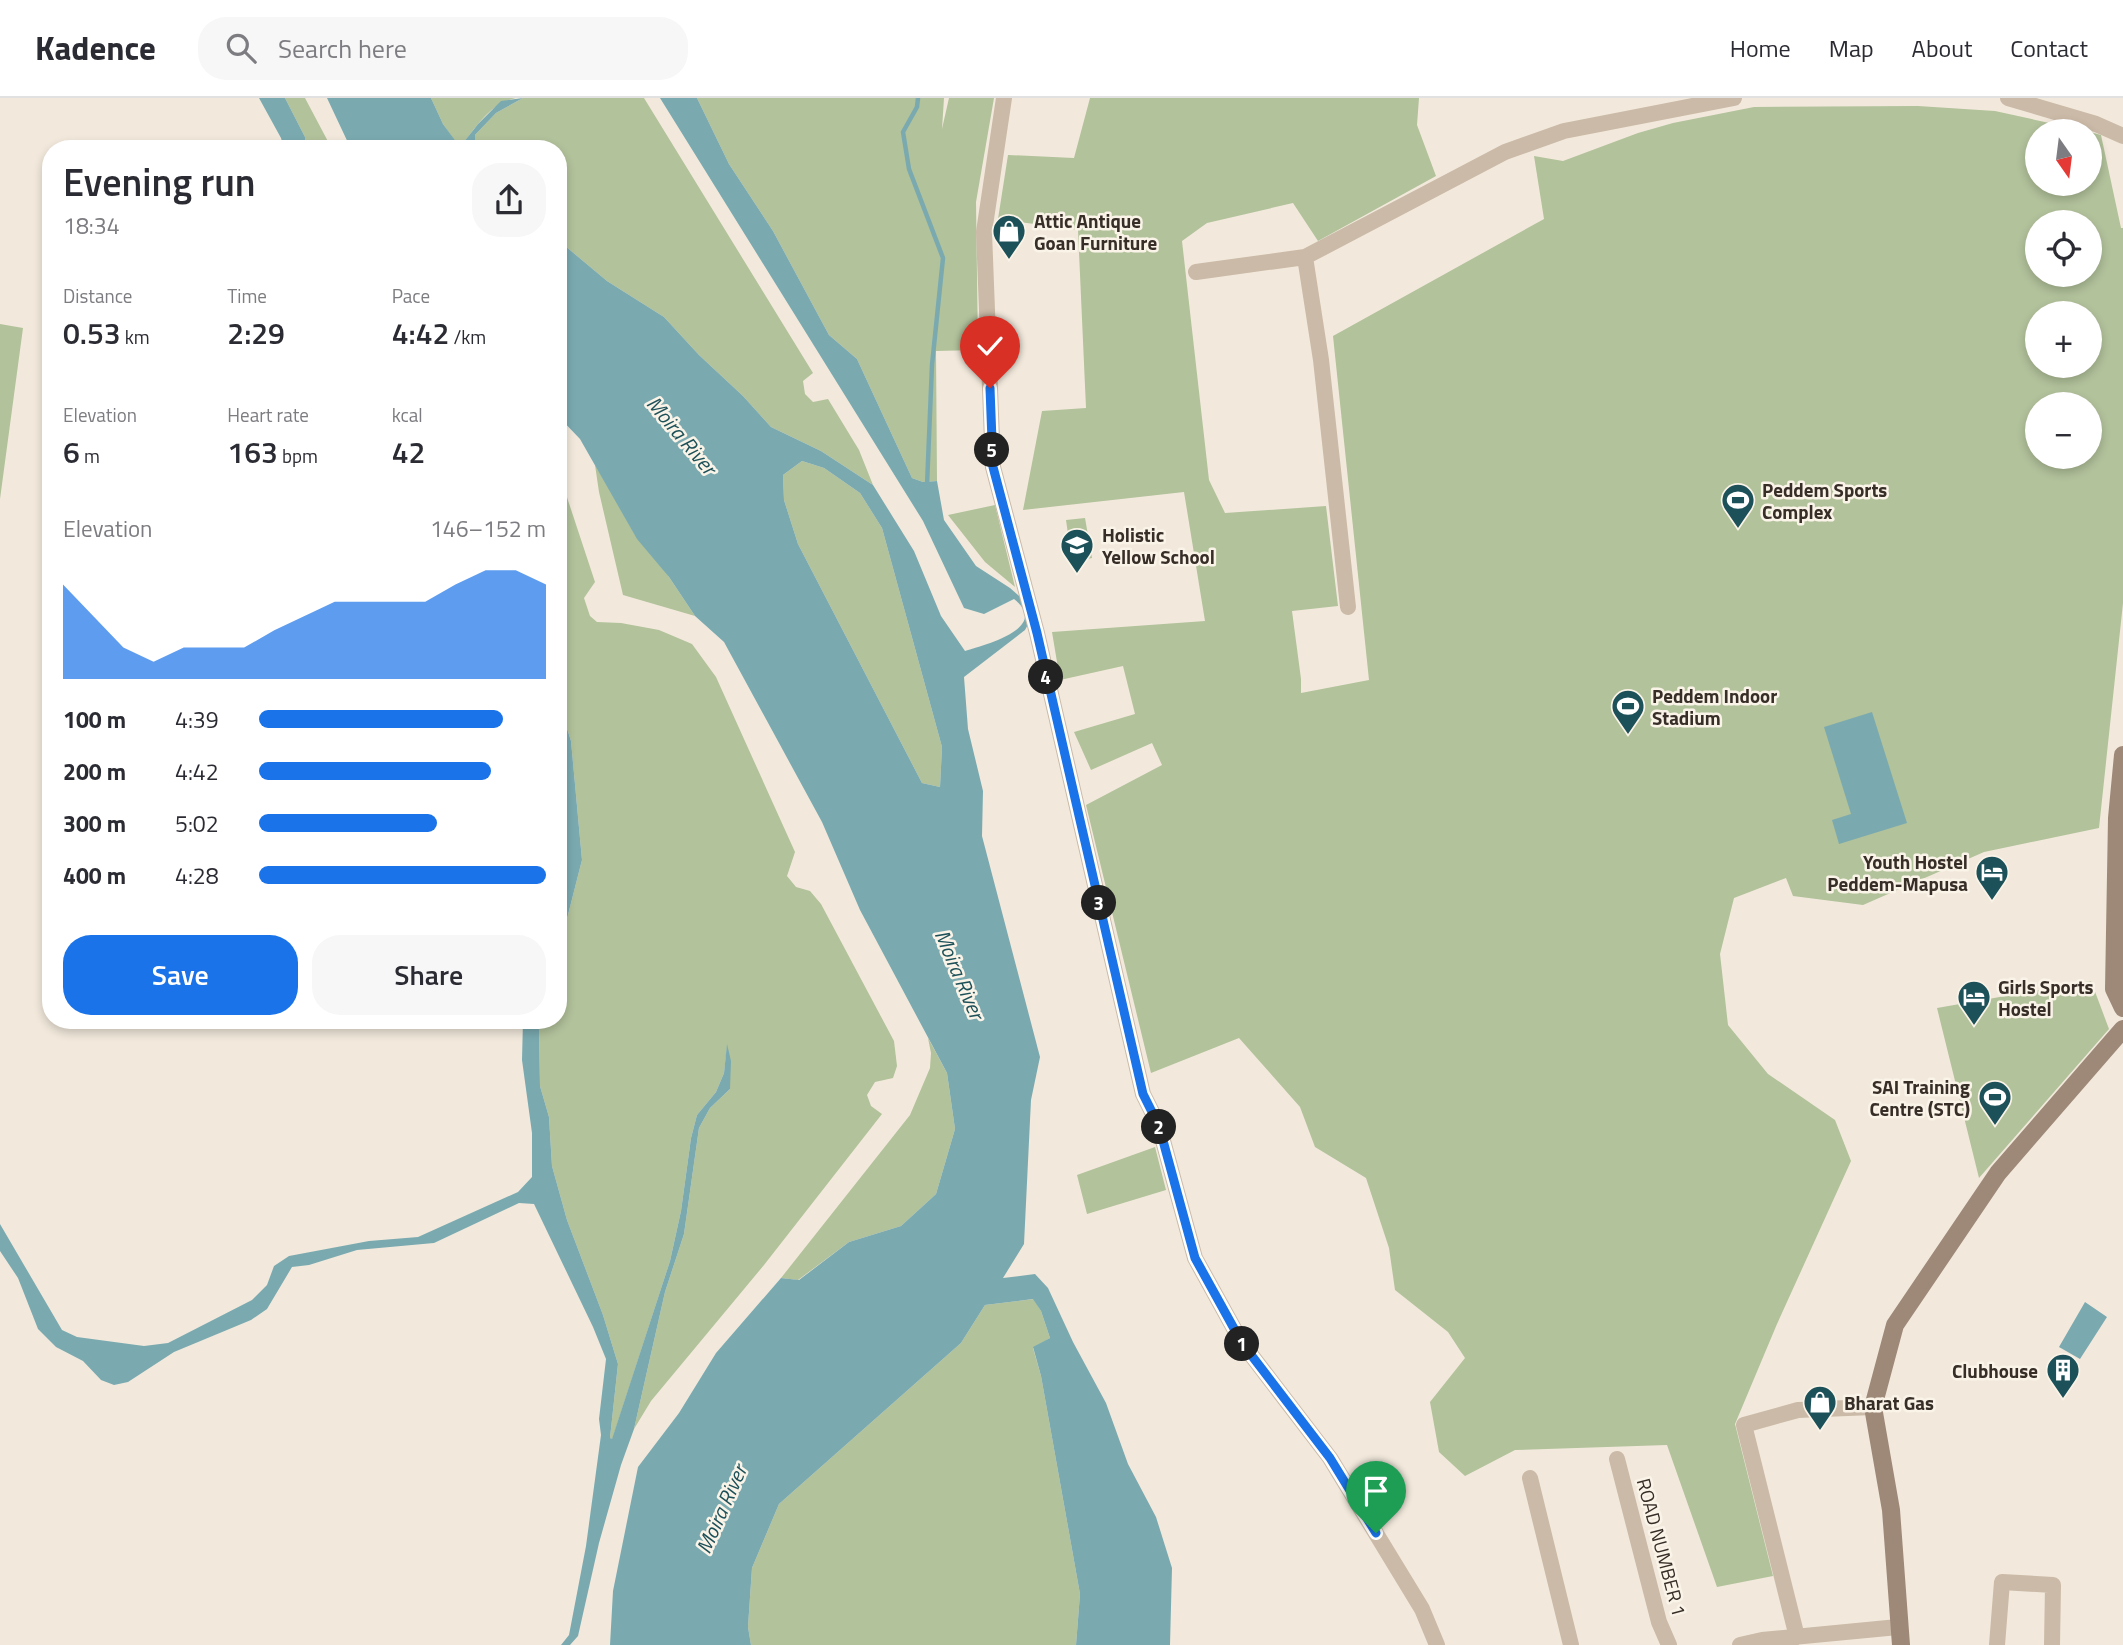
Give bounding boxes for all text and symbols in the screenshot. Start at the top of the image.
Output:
search box [198,17,688,80]
text: Kadence [35,23,156,73]
icon: search [222,29,260,67]
text: Search here [278,29,407,68]
text: Home [1730,30,1791,66]
text: Map [1829,30,1874,66]
text: About [1912,30,1972,66]
text: Contact [2010,30,2088,66]
north arrow [2025,119,2102,196]
map controls [2025,119,2102,469]
text: Evening run [63,153,256,211]
button: share [472,163,546,237]
place label: Attic Antique Goan Furniture [1034,206,1157,257]
text: 18:34 [63,208,120,243]
button: locate [2025,210,2102,287]
shop icon: Attic Antique Goan Furniture [990,212,1028,261]
text: Distance [63,281,132,310]
text: Time [227,281,267,310]
text: Pace [392,281,430,310]
button: + [2025,301,2102,378]
text: 0.53 [63,310,121,356]
text: 2:29 [227,310,285,356]
text: 4:42 [392,310,449,356]
pin [960,316,1020,388]
text: km [121,322,150,351]
text: /km [449,322,486,351]
icon: check [971,327,1009,365]
water label: Moira River [639,389,726,483]
button: − [2025,392,2102,469]
text: Elevation [63,400,137,429]
text: Heart rate [227,400,309,429]
text: kcal [392,400,423,429]
text: 6 [63,429,80,475]
text: 163 [227,429,278,475]
text: 42 [392,429,425,475]
pin: 5 [974,432,1010,468]
text: 5 [986,435,997,464]
text: m [80,441,100,470]
text: bpm [278,441,318,470]
place label: Peddem Sports Complex [1762,475,1887,526]
sports icon: Peddem Sports Complex [1719,481,1757,530]
text: Elevation [63,511,152,546]
text: 146–152 m [430,511,546,546]
place label: Holistic Yellow School [1102,520,1215,571]
school or university icon: Holistic Yellow School [1058,526,1096,575]
pin: 4 [1028,660,1064,694]
text: 4 [1040,662,1051,691]
place label: Peddem Indoor Stadium [1652,681,1777,732]
sports icon: Peddem Indoor Stadium [1609,687,1647,736]
text: 100 m [63,702,126,737]
text: 4:39 [175,702,219,737]
text: 200 m [63,754,126,789]
text: 4:42 [175,754,219,789]
text: 300 m [63,806,126,841]
text: 5:02 [175,806,219,841]
place label: Youth Hostel Peddem-Mapusa [1827,847,1968,898]
hotel icon: Youth Hostel Peddem-Mapusa [1973,853,2011,902]
text: 400 m [63,858,126,893]
text: 4:28 [175,858,219,893]
pin: 3 [1082,886,1116,920]
text: 3 [1093,888,1104,917]
water label: Moira River [927,924,994,1026]
button: Save [63,935,298,1015]
button: Share [312,935,546,1015]
place label: Girls Sports Hostel [1998,972,2094,1023]
hotel icon: Girls Sports Hostel [1955,978,1993,1027]
place label: SAI Training Centre (STC) [1869,1072,1970,1123]
sports icon: SAI Training Centre (STC) [1976,1078,2014,1127]
pin: 2 [1142,1110,1176,1144]
text: 2 [1153,1112,1164,1141]
pin: 1 [1224,1326,1260,1362]
text: 1 [1236,1329,1247,1358]
building icon: Clubhouse [2044,1351,2082,1400]
place label: Clubhouse [1952,1356,2038,1385]
shop icon: Bharat Gas [1801,1383,1839,1432]
place label: Bharat Gas [1844,1388,1934,1417]
water label: Moira River [687,1457,756,1559]
pin [1346,1461,1406,1533]
icon: arrive [1357,1472,1395,1510]
street label: ROAD NUMBER 1 [1630,1475,1694,1619]

